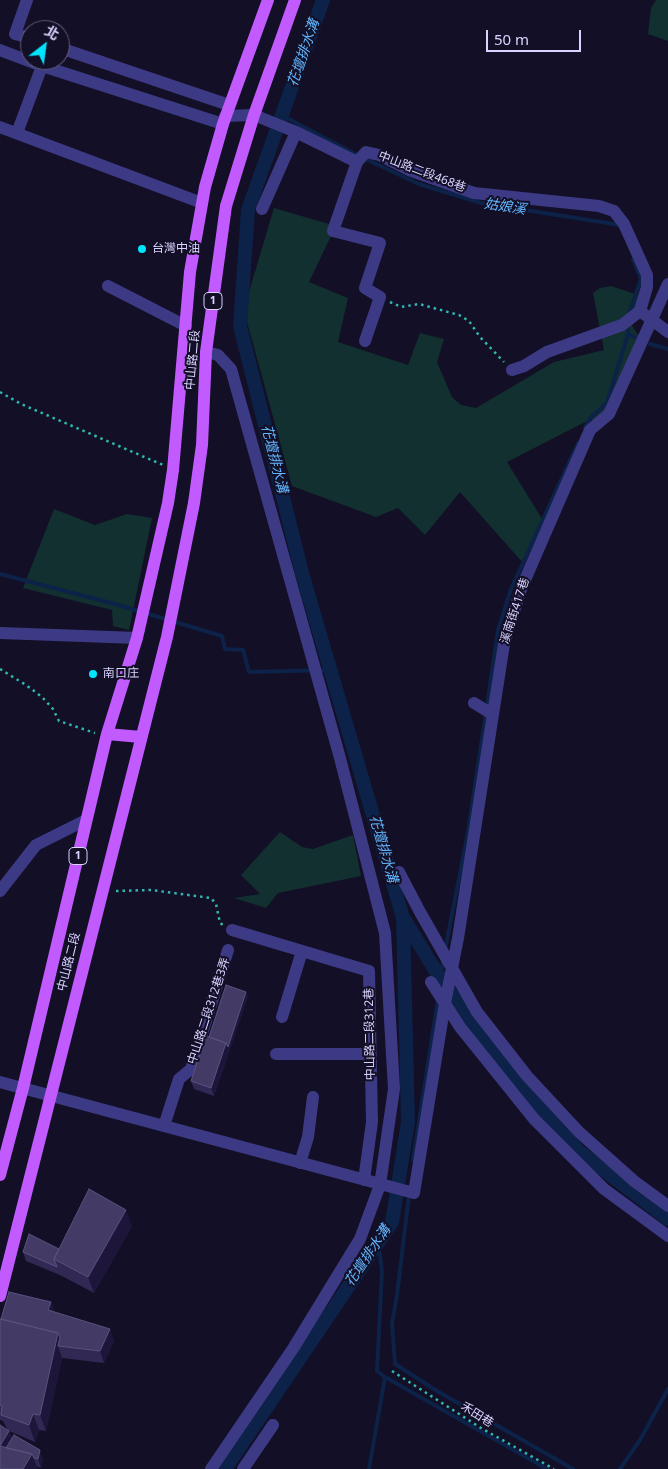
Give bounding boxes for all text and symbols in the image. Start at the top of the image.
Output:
water label: 花壇排水溝 [285,17,323,89]
north arrow [20,20,70,70]
scale bar [488,20,583,52]
text: 北 [41,21,63,44]
text: 50 m [494,29,529,49]
street label: 中山路二段468巷 [376,149,468,195]
water label: 姑娘溪 [483,195,527,219]
place label: 台灣中油 [152,242,200,256]
marker: 台灣中油 [136,243,148,255]
road number: 1 [204,292,222,310]
street label: 中山路二段 [183,329,203,391]
water label: 花壇排水溝 [257,423,291,495]
street label: 溪南街417巷 [498,576,532,646]
place label: 南口庄 [103,667,139,681]
marker: 南口庄 [87,668,99,680]
water label: 花壇排水溝 [365,813,401,885]
road number: 1 [69,848,87,864]
street label: 中山路二段 [55,931,83,993]
street label: 中山路二段312巷3弄 [185,956,233,1066]
street label: 中山路二段312巷 [362,988,378,1080]
water label: 花壇排水溝 [341,1222,395,1290]
street label: 禾田巷 [458,1399,496,1431]

